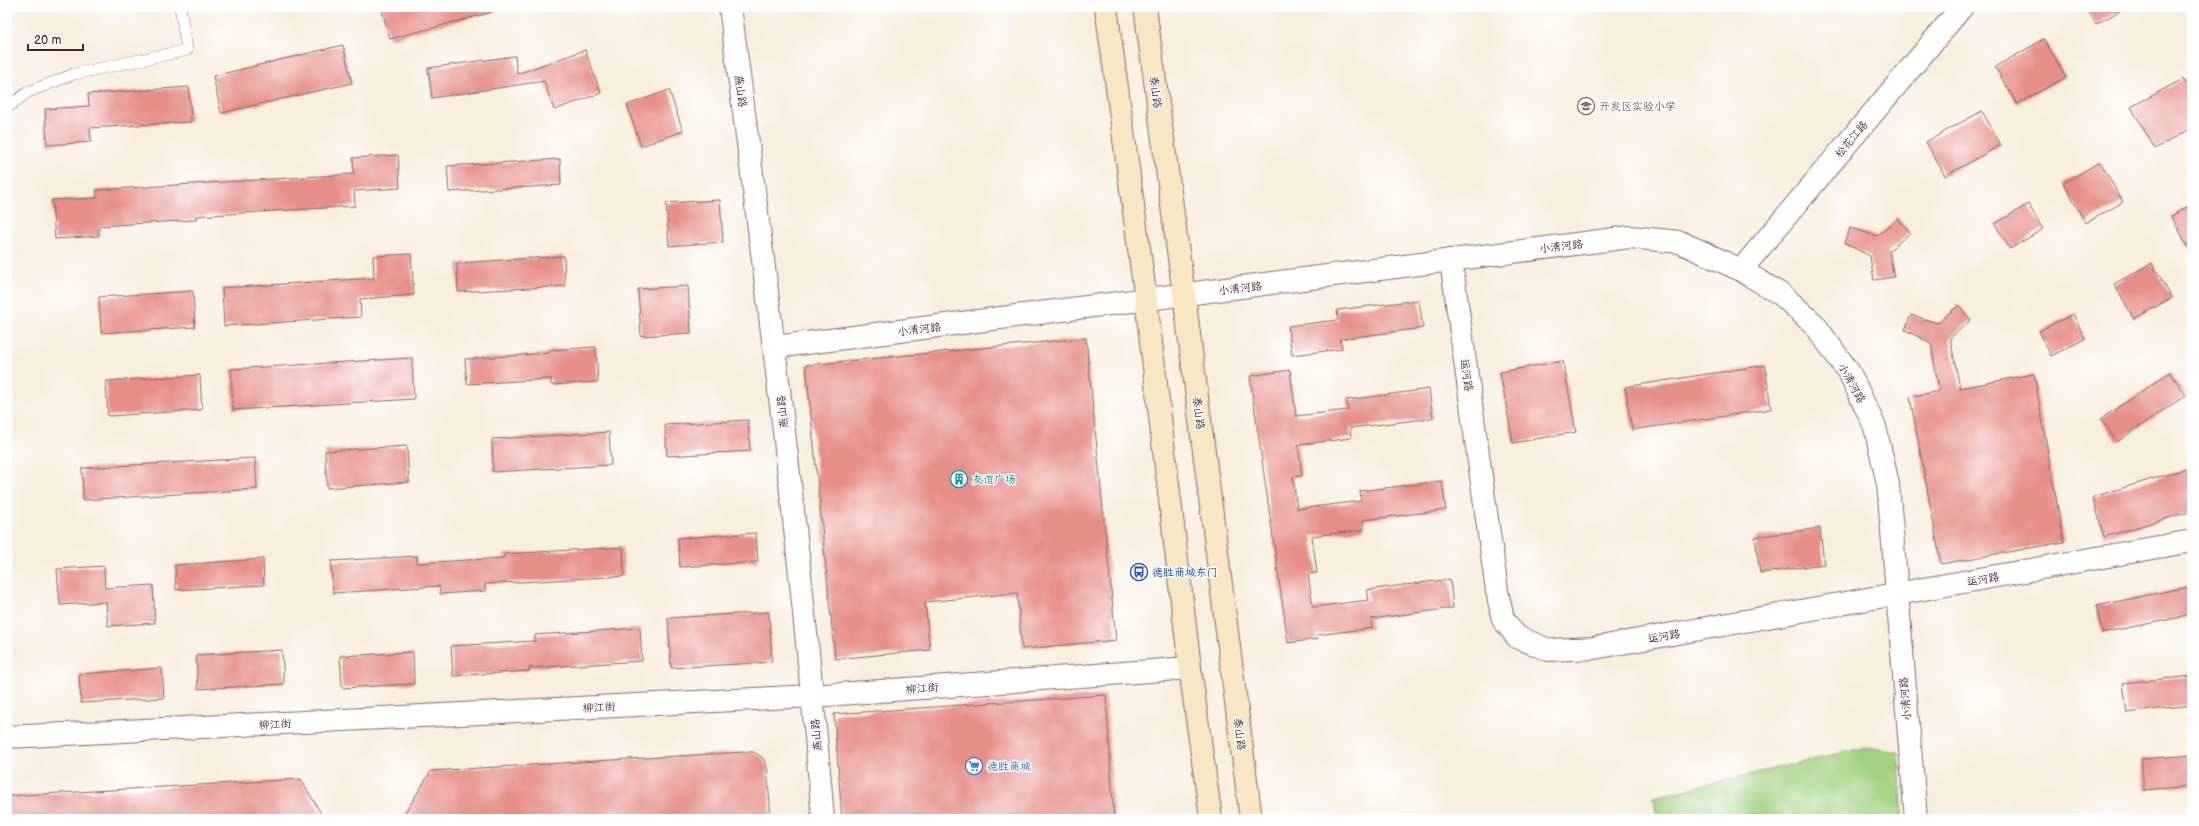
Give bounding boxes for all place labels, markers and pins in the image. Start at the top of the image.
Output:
school or university icon: 开发区实验小学 [1576,96,1596,116]
place label: 开发区实验小学 [1599,100,1676,113]
building icon: 友谊广场 [949,469,969,489]
place label: 友谊广场 [972,473,1016,486]
bus stop icon: 德胜商城东门 [1129,562,1149,582]
place label: 德胜商城东门 [1152,566,1218,579]
supermarket icon: 德胜商城 [964,756,984,776]
place label: 德胜商城 [987,760,1031,773]

